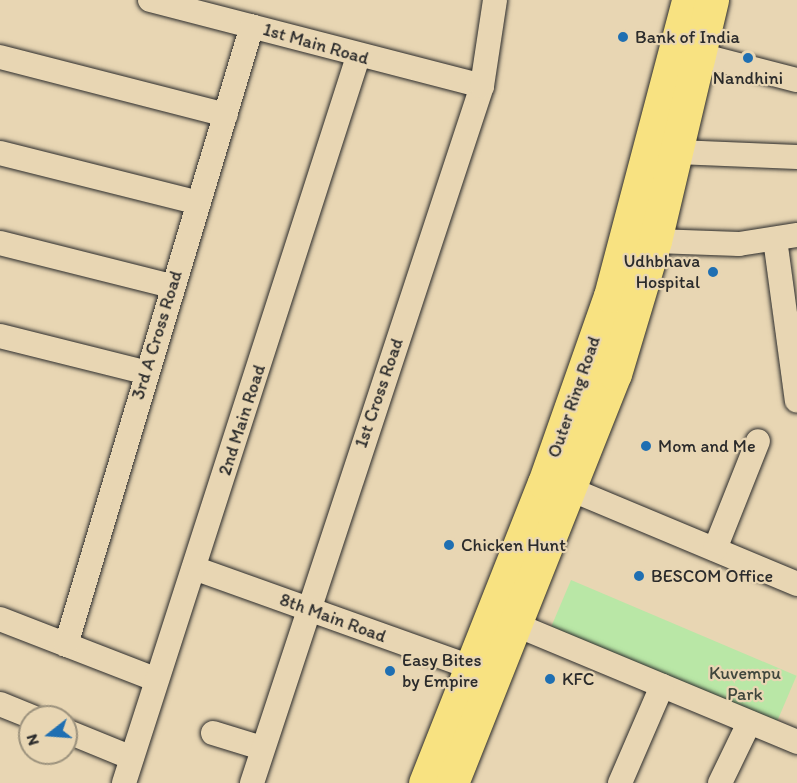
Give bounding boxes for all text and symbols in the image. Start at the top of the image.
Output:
street label: 1st Main Road [261,19,371,69]
place label: Bank of India [635,26,739,48]
marker: Bank of India [616,30,630,44]
marker: Nandhini [741,51,755,65]
place label: Nandhini [713,67,783,89]
place label: Udhbhava Hospital [623,251,700,294]
marker: Udhbhava Hospital [704,263,722,281]
street label: 3rd A Cross Road [127,268,187,402]
street label: Outer Ring Road [543,334,605,460]
street label: 1st Cross Road [350,336,408,450]
street label: 2nd Main Road [214,362,270,478]
place label: Mom and Me [658,435,757,457]
marker: Mom and Me [639,439,653,453]
place label: Chicken Hunt [461,534,566,556]
marker: Chicken Hunt [442,538,456,552]
place label: BESCOM Office [651,565,773,587]
marker: BESCOM Office [632,569,646,583]
street label: 8th Main Road [277,589,389,647]
place label: Easy Bites by Empire [402,650,481,692]
park label: Kuvempu Park [709,663,781,706]
marker: Easy Bites by Empire [383,664,397,678]
place label: KFC [562,668,594,690]
marker: KFC [543,672,557,686]
north arrow [18,705,78,765]
text: N [22,732,43,748]

